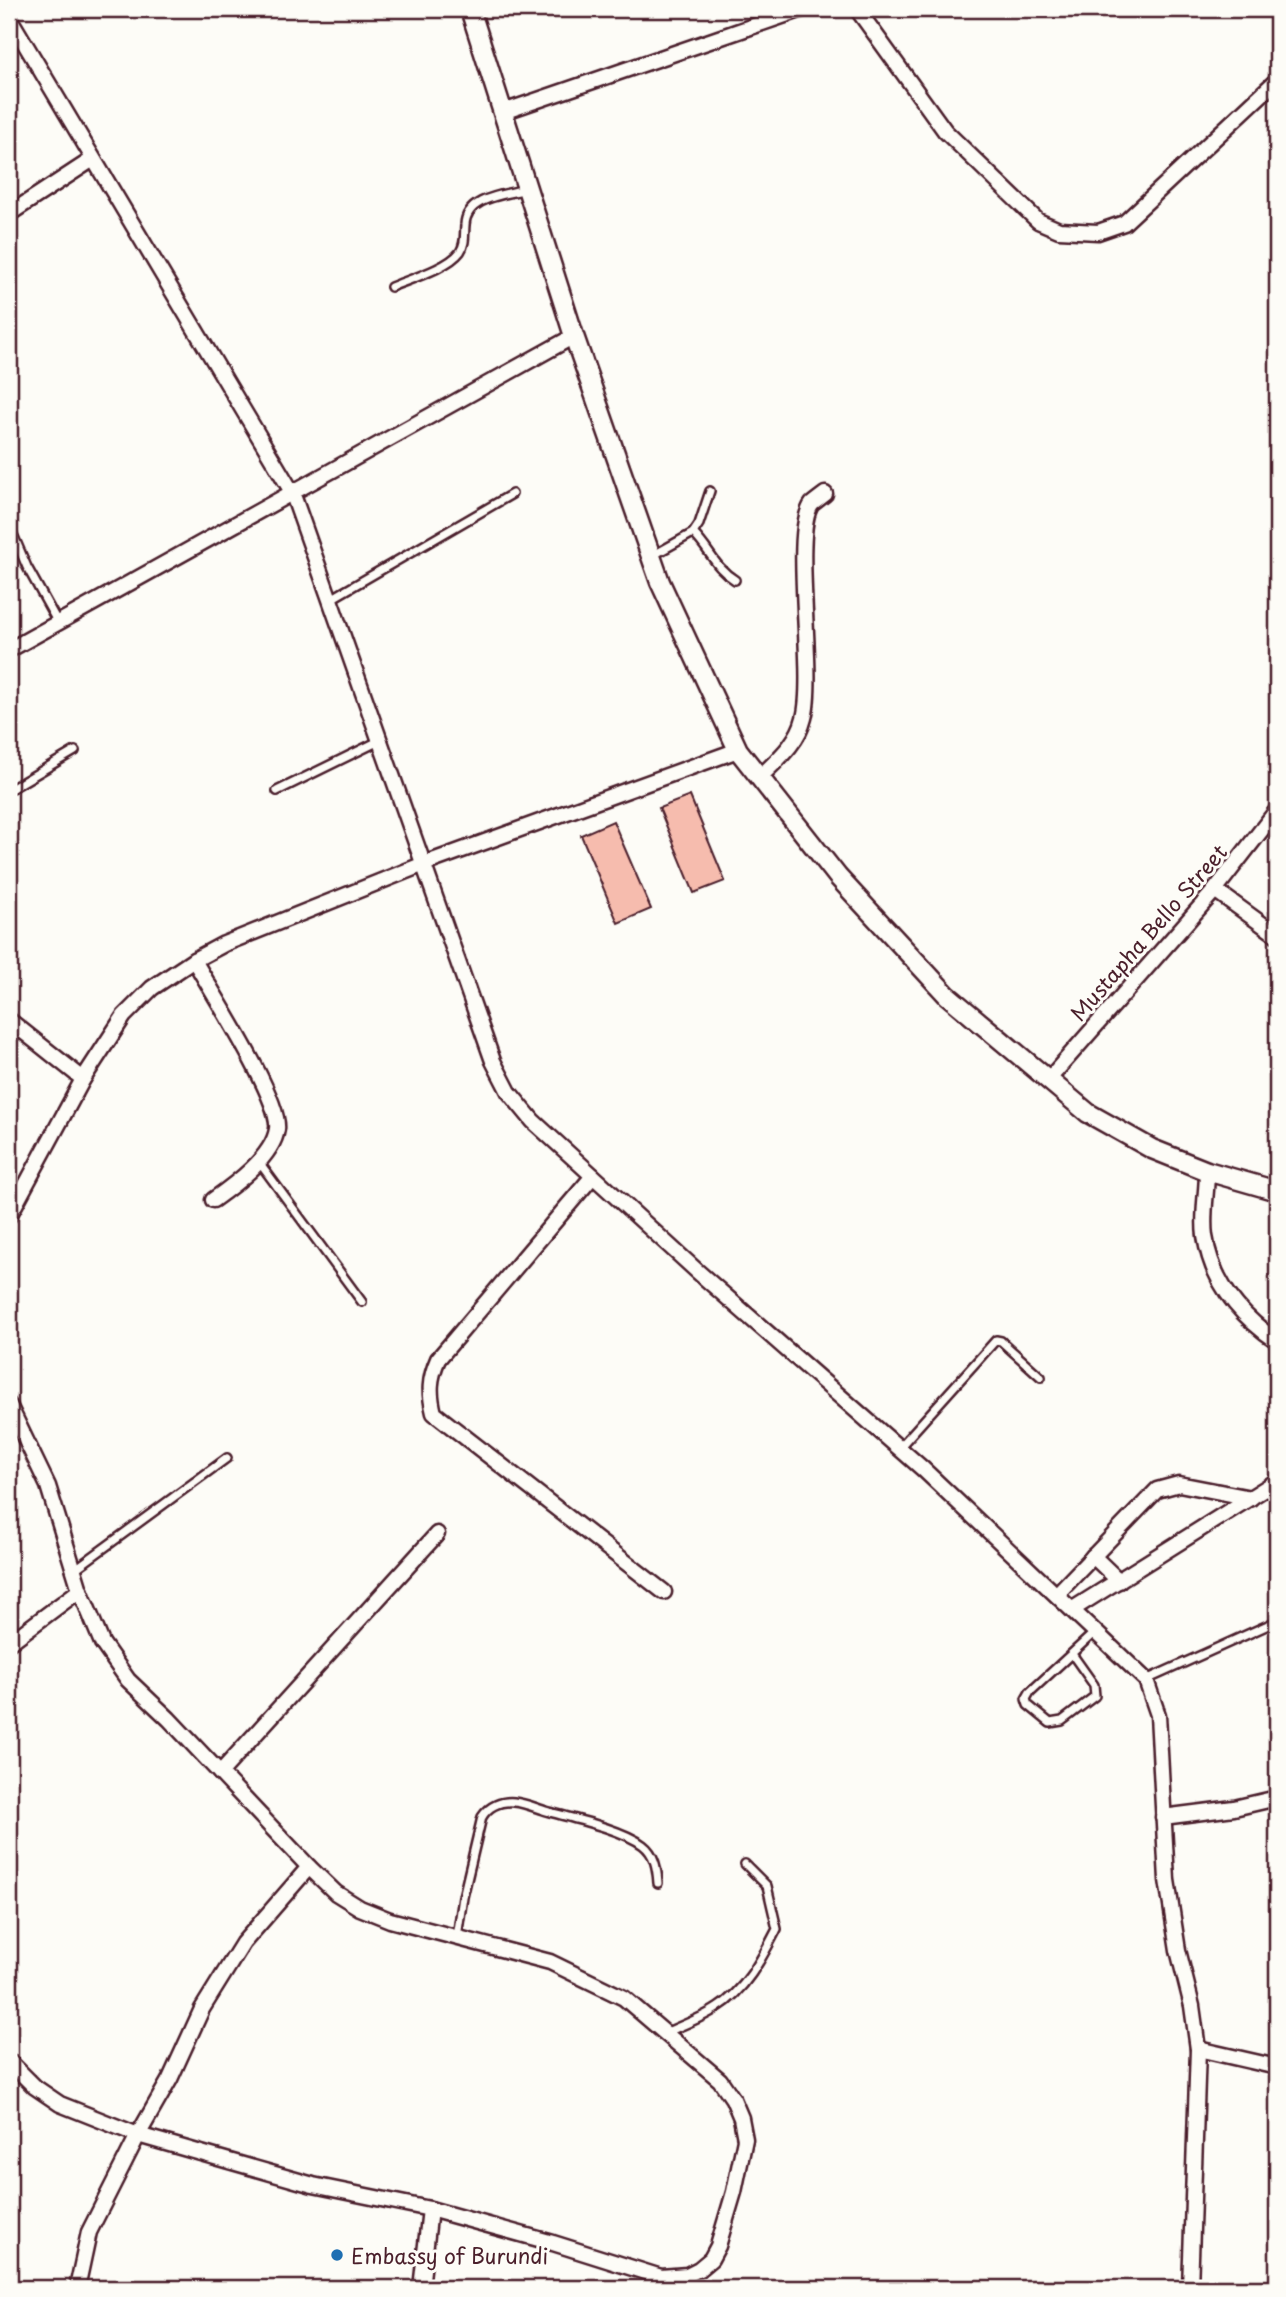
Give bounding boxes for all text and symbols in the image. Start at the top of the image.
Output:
street label: Mustapha Bello Street [1062,836,1234,1028]
place label: Embassy of Burundi [351,2239,548,2271]
marker: Embassy of Burundi [329,2247,345,2263]

